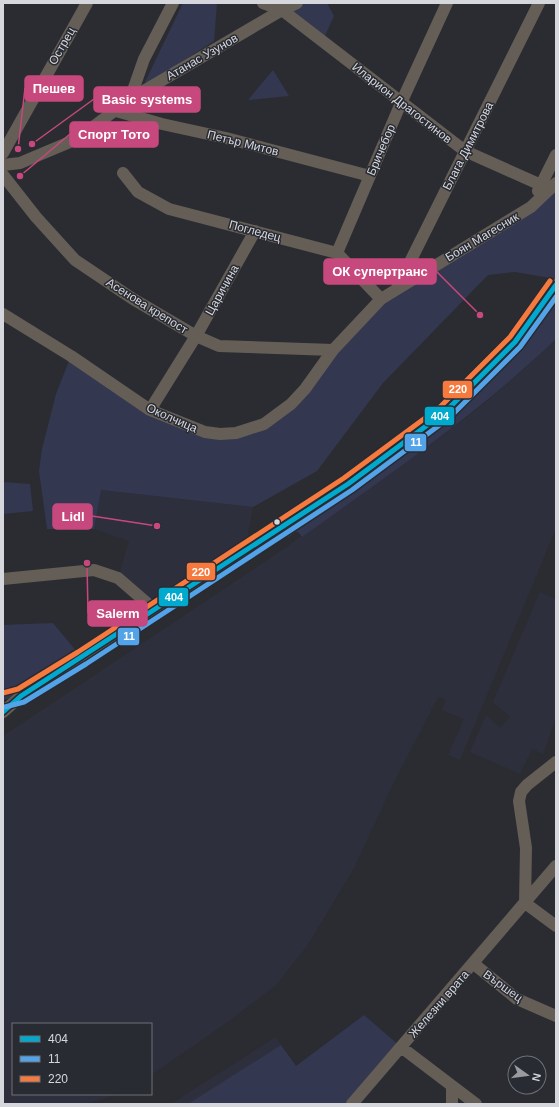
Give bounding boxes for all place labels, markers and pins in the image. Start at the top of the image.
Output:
callout: Пешев [25,76,83,101]
callout: Basic systems [94,87,200,112]
callout: Спорт Тото [70,122,158,147]
callout: ОК супертранс [324,259,436,284]
callout: Lidl [53,504,92,529]
unlabelled marker [272,517,282,527]
callout: Salerm [88,601,147,626]

